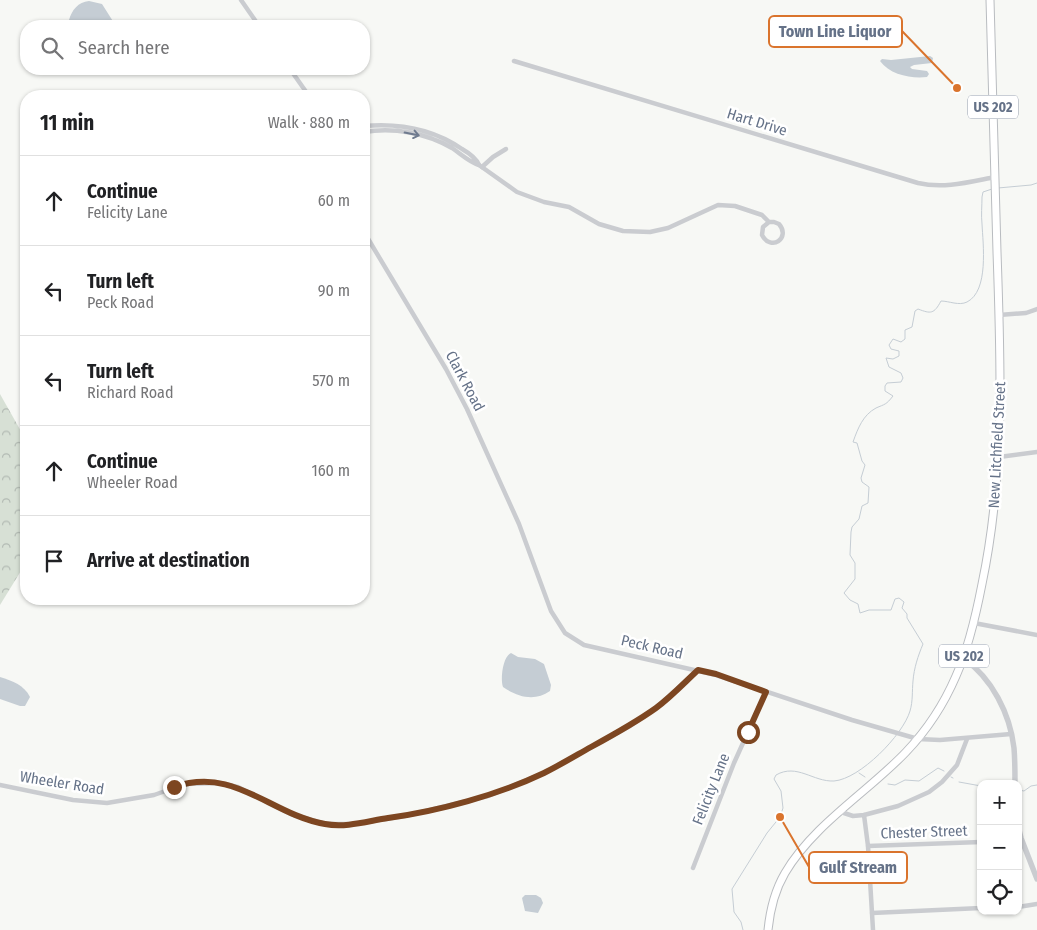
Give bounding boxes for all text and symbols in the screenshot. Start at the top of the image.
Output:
callout: Town Line Liquor [769,16,902,47]
search box [20,20,370,75]
text: Town Line Liquor [779,22,891,41]
icon: search [38,34,66,62]
text: Search here [78,36,170,59]
road number: US 202 [968,95,1018,118]
street label: Hart Drive [725,104,789,140]
text: 11 min [40,110,94,136]
text: Walk · 880 m [268,113,350,132]
one-way arrow [404,129,420,139]
text: Continue [87,180,158,203]
icon: ahead [40,187,68,215]
text: 60 m [318,191,350,210]
text: Felicity Lane [87,203,168,222]
text: Turn left [87,270,154,293]
icon: left [40,277,68,305]
text: 90 m [318,281,350,300]
text: Peck Road [87,293,154,312]
street label: Clark Road [442,348,488,414]
text: Turn left [87,360,154,383]
icon: left [40,367,68,395]
text: 570 m [312,371,350,390]
street label: New Litchfield Street [985,381,1009,509]
text: Richard Road [87,383,174,402]
text: Continue [87,450,158,473]
icon: ahead [40,457,68,485]
text: 160 m [311,461,350,480]
text: Wheeler Road [87,473,178,492]
icon: arrive [40,547,68,575]
text: Arrive at destination [87,549,250,572]
street label: Peck Road [619,631,685,663]
road number: US 202 [939,644,989,668]
route start [737,721,760,744]
street label: Felicity Lane [688,751,734,827]
street label: Wheeler Road [19,767,105,799]
route end [163,776,186,799]
map controls [977,780,1022,915]
button: + [977,780,1022,825]
street label: Chester Street [880,821,968,843]
button: − [977,825,1022,870]
callout: Gulf Stream [809,852,907,883]
text: Gulf Stream [819,858,897,877]
button: locate [977,870,1022,915]

